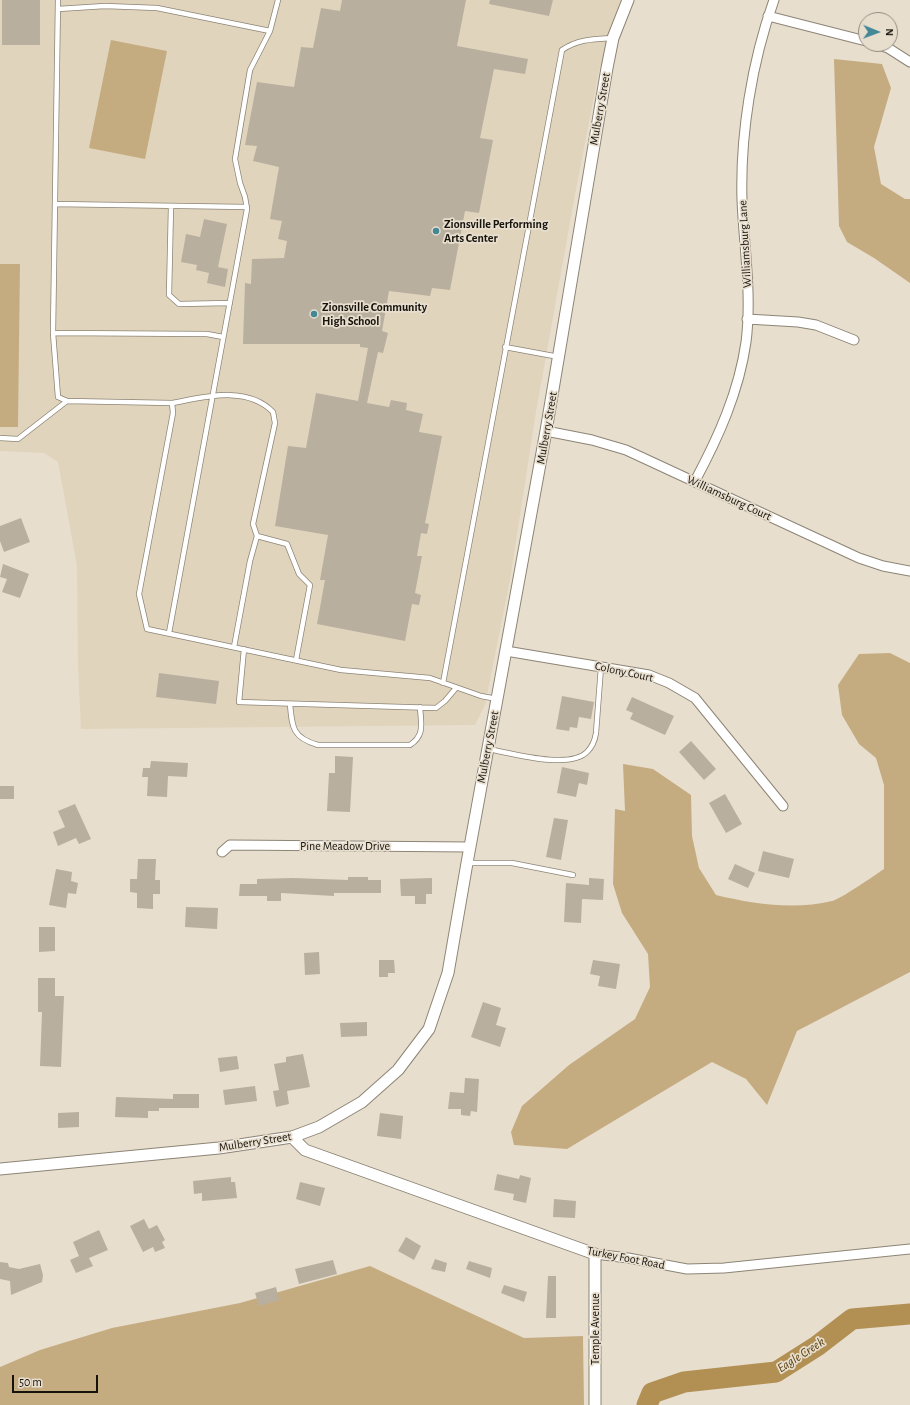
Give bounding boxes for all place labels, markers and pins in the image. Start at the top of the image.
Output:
place label: Zionsville Performing Arts Center [444,217,548,245]
marker: Zionsville Performing Arts Center [431,226,441,236]
place label: Zionsville Community High School [322,300,427,328]
marker: Zionsville Community High School [309,309,319,319]

